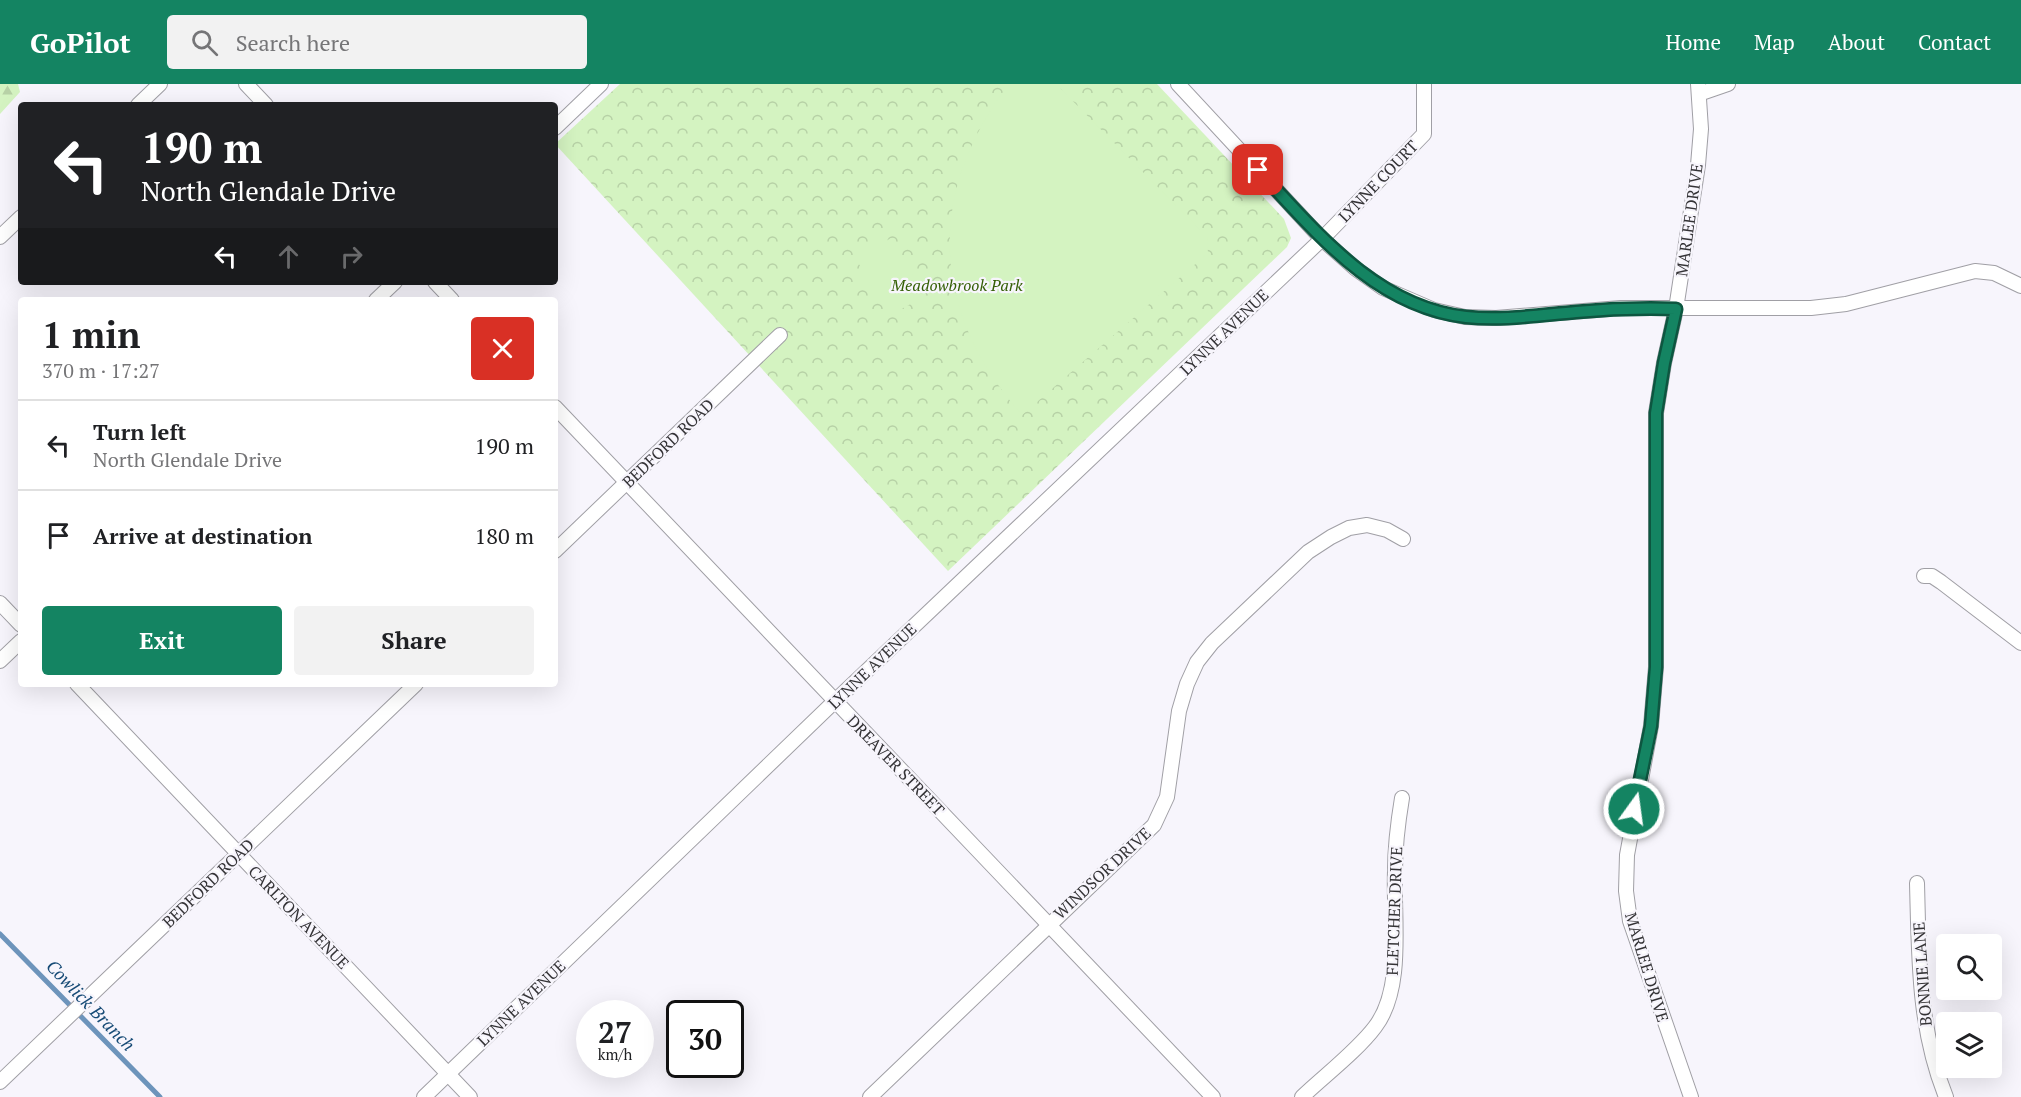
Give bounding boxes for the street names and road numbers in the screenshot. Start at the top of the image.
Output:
street label: LYNNE COURT [1333,135,1423,227]
street label: MARLEE DRIVE [1670,162,1708,278]
street label: LYNNE AVENUE [1175,284,1273,380]
street label: BEDFORD ROAD [617,394,719,492]
street label: LYNNE AVENUE [823,618,921,714]
street label: DREAVER STREET [842,710,950,820]
street label: WINDSOR DRIVE [1049,822,1155,924]
street label: BEDFORD ROAD [157,834,259,932]
street label: FLETCHER DRIVE [1381,846,1407,976]
street label: CARLTON AVENUE [244,860,354,974]
street label: MARLEE DRIVE [1620,909,1674,1025]
street label: BONNIE LANE [1907,921,1937,1027]
street label: LYNNE AVENUE [472,955,570,1051]

